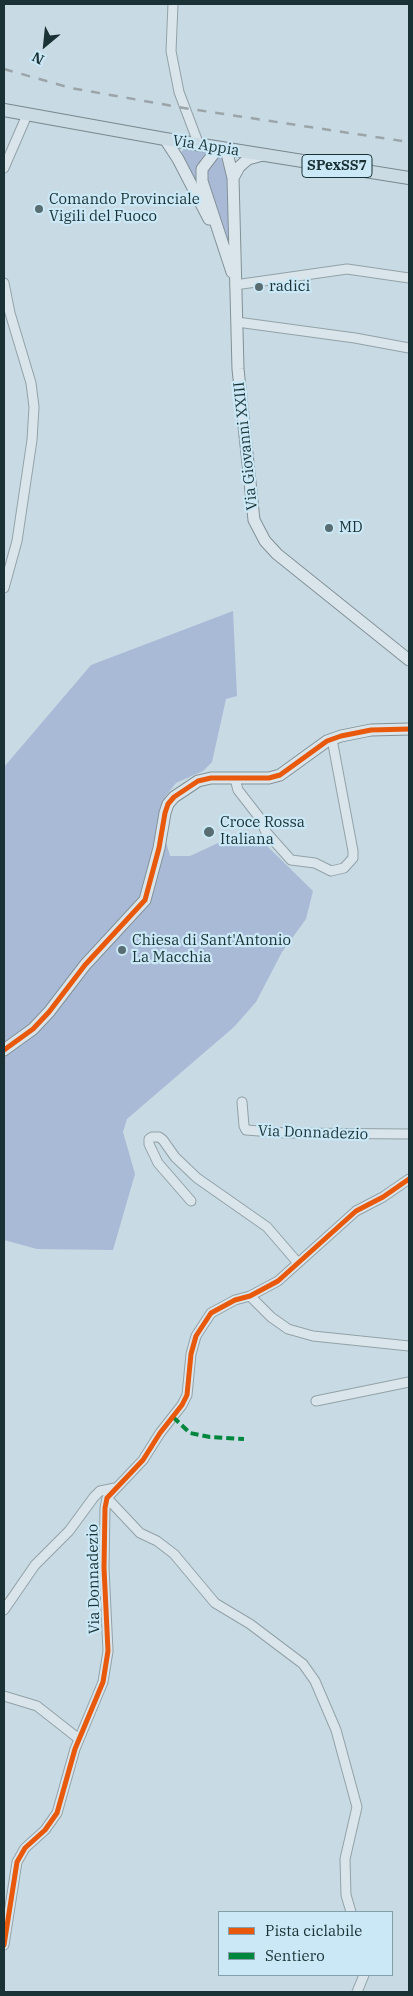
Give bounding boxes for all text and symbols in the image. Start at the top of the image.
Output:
north arrow [20,20,70,70]
text: N [29,48,47,69]
street label: Via Appia [171,132,241,160]
road number: SPexSS7 [302,154,372,178]
place label: Comando Provinciale Vigili del Fuoco [49,191,200,226]
marker: Comando Provinciale Vigili del Fuoco [33,203,45,215]
place label: radici [269,278,310,296]
marker: radici [253,281,265,293]
street label: Via Giovanni XXIII [230,381,262,511]
place label: MD [339,519,363,537]
marker: MD [323,522,335,534]
place label: Croce Rossa Italiana [220,814,305,849]
marker: Croce Rossa Italiana [202,825,216,839]
place label: Chiesa di Sant'Antonio La Macchia [132,932,291,967]
marker: Chiesa di Sant'Antonio La Macchia [116,944,128,956]
street label: Via Donnadezio [258,1122,368,1144]
street label: Via Donnadezio [84,1524,104,1634]
legend [218,1911,393,1976]
text: Pista ciclabile [265,1921,362,1940]
text: Sentiero [265,1946,325,1965]

